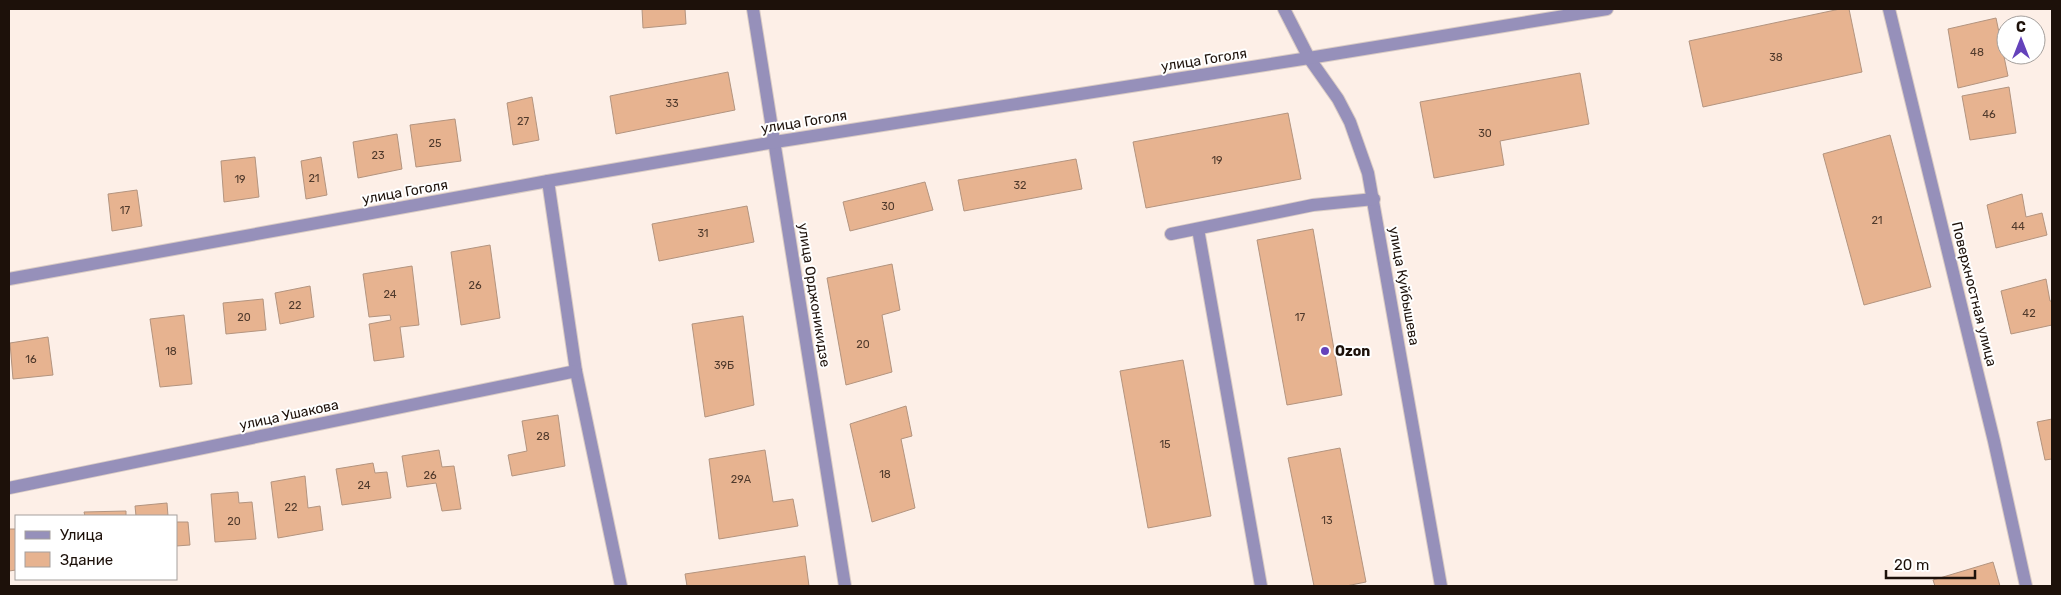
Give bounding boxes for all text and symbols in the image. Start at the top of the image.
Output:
north arrow [1996,15,2046,65]
text: С [2016,19,2026,36]
street label: улица Гоголя [1160,45,1248,75]
house number: 48 [1970,46,1984,59]
house number: 38 [1769,51,1783,64]
house number: 33 [665,97,679,110]
street label: улица Гоголя [760,107,848,137]
house number: 46 [1982,108,1996,121]
house number: 27 [517,115,529,128]
house number: 30 [1478,127,1492,140]
house number: 25 [429,137,442,150]
house number: 23 [371,149,385,162]
house number: 19 [1211,154,1223,167]
house number: 21 [308,172,320,185]
house number: 19 [234,173,246,186]
street label: улица Гоголя [361,176,449,208]
house number: 32 [1013,179,1027,192]
house number: 30 [881,200,895,213]
house number: 17 [120,204,131,217]
house number: 21 [1871,214,1883,227]
street label: Поверхностная улица [1948,220,2000,368]
house number: 44 [2011,220,2025,233]
street label: улица Орджоникидзе [794,222,834,368]
street label: улица Куйбышева [1385,225,1423,347]
house number: 31 [697,227,709,240]
house number: 26 [468,279,482,292]
house number: 24 [383,288,397,301]
house number: 22 [289,299,301,312]
house number: 42 [2022,307,2036,320]
house number: 20 [237,311,251,324]
house number: 17 [1295,311,1306,324]
house number: 20 [856,338,870,351]
place label: Ozon [1335,343,1370,360]
house number: 18 [165,345,177,358]
marker: Ozon [1319,345,1331,357]
house number: 16 [25,353,37,366]
house number: 39Б [714,359,734,372]
street label: улица Ушакова [238,396,340,434]
house number: 28 [536,430,550,443]
house number: 15 [1159,438,1171,451]
house number: 18 [879,468,891,481]
house number: 26 [423,469,437,482]
house number: 29А [731,473,752,486]
house number: 24 [357,479,371,492]
house number: 22 [285,501,297,514]
house number: 13 [1321,514,1333,527]
legend [15,515,178,580]
house number: 20 [227,515,241,528]
text: Улица [60,526,103,544]
scale bar [1886,548,1975,580]
text: Здание [60,551,113,569]
text: 20 m [1894,556,1929,574]

